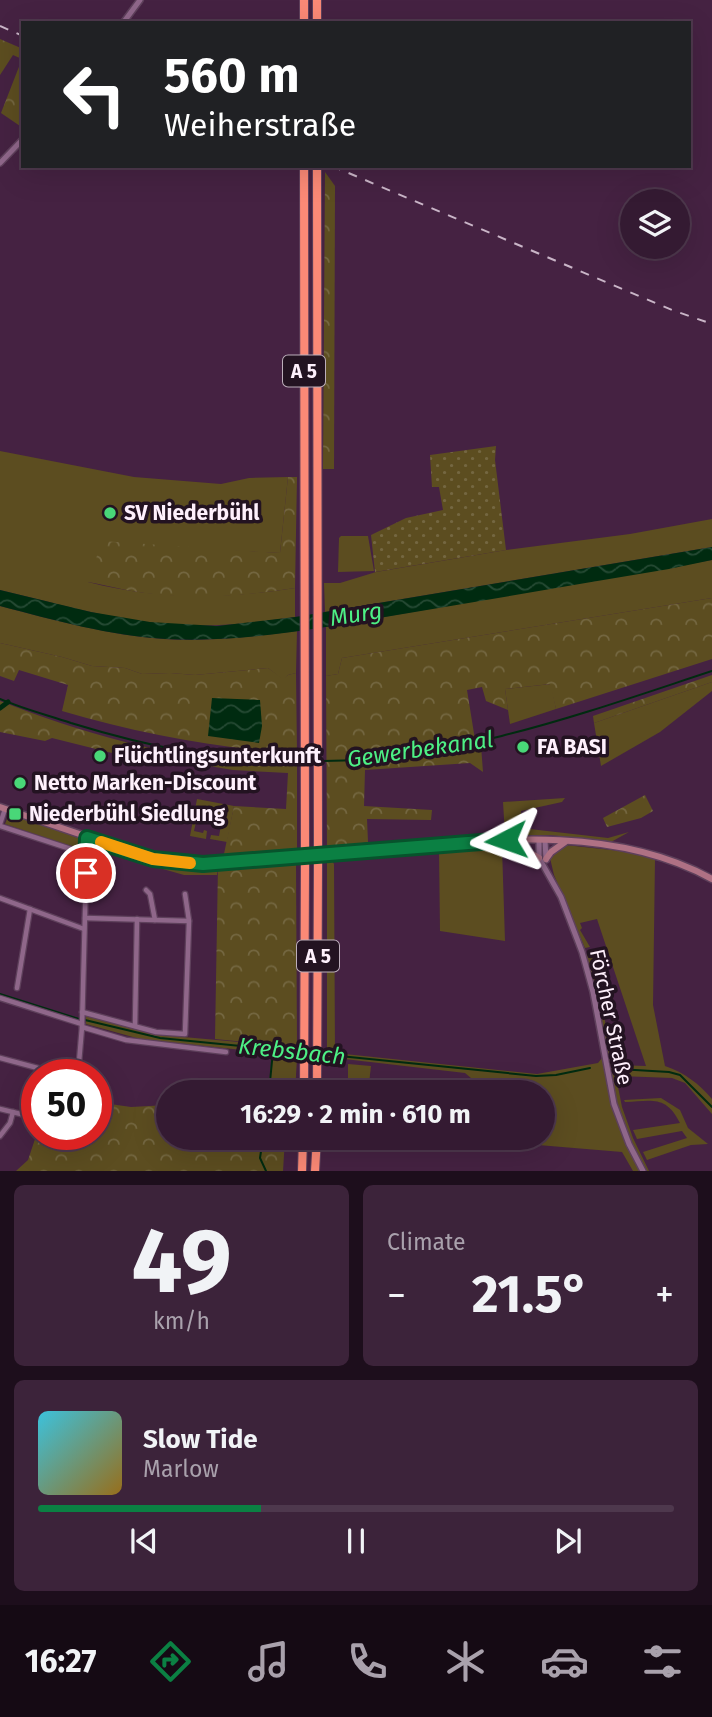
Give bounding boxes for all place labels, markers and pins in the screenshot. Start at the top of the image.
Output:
place label: SV Niederbühl [124,500,260,526]
marker: SV Niederbühl [102,505,118,521]
place label: FA BASI [537,734,607,760]
marker: FA BASI [515,739,531,755]
place label: Flüchtlingsunterkunft [114,743,322,769]
marker: Flüchtlingsunterkunft [92,748,108,764]
place label: Netto Marken-Discount [34,770,257,796]
marker: Netto Marken-Discount [12,775,28,791]
place label: Niederbühl Siedlung [29,801,225,827]
marker: Niederbühl Siedlung [7,806,23,822]
pin [56,843,116,903]

